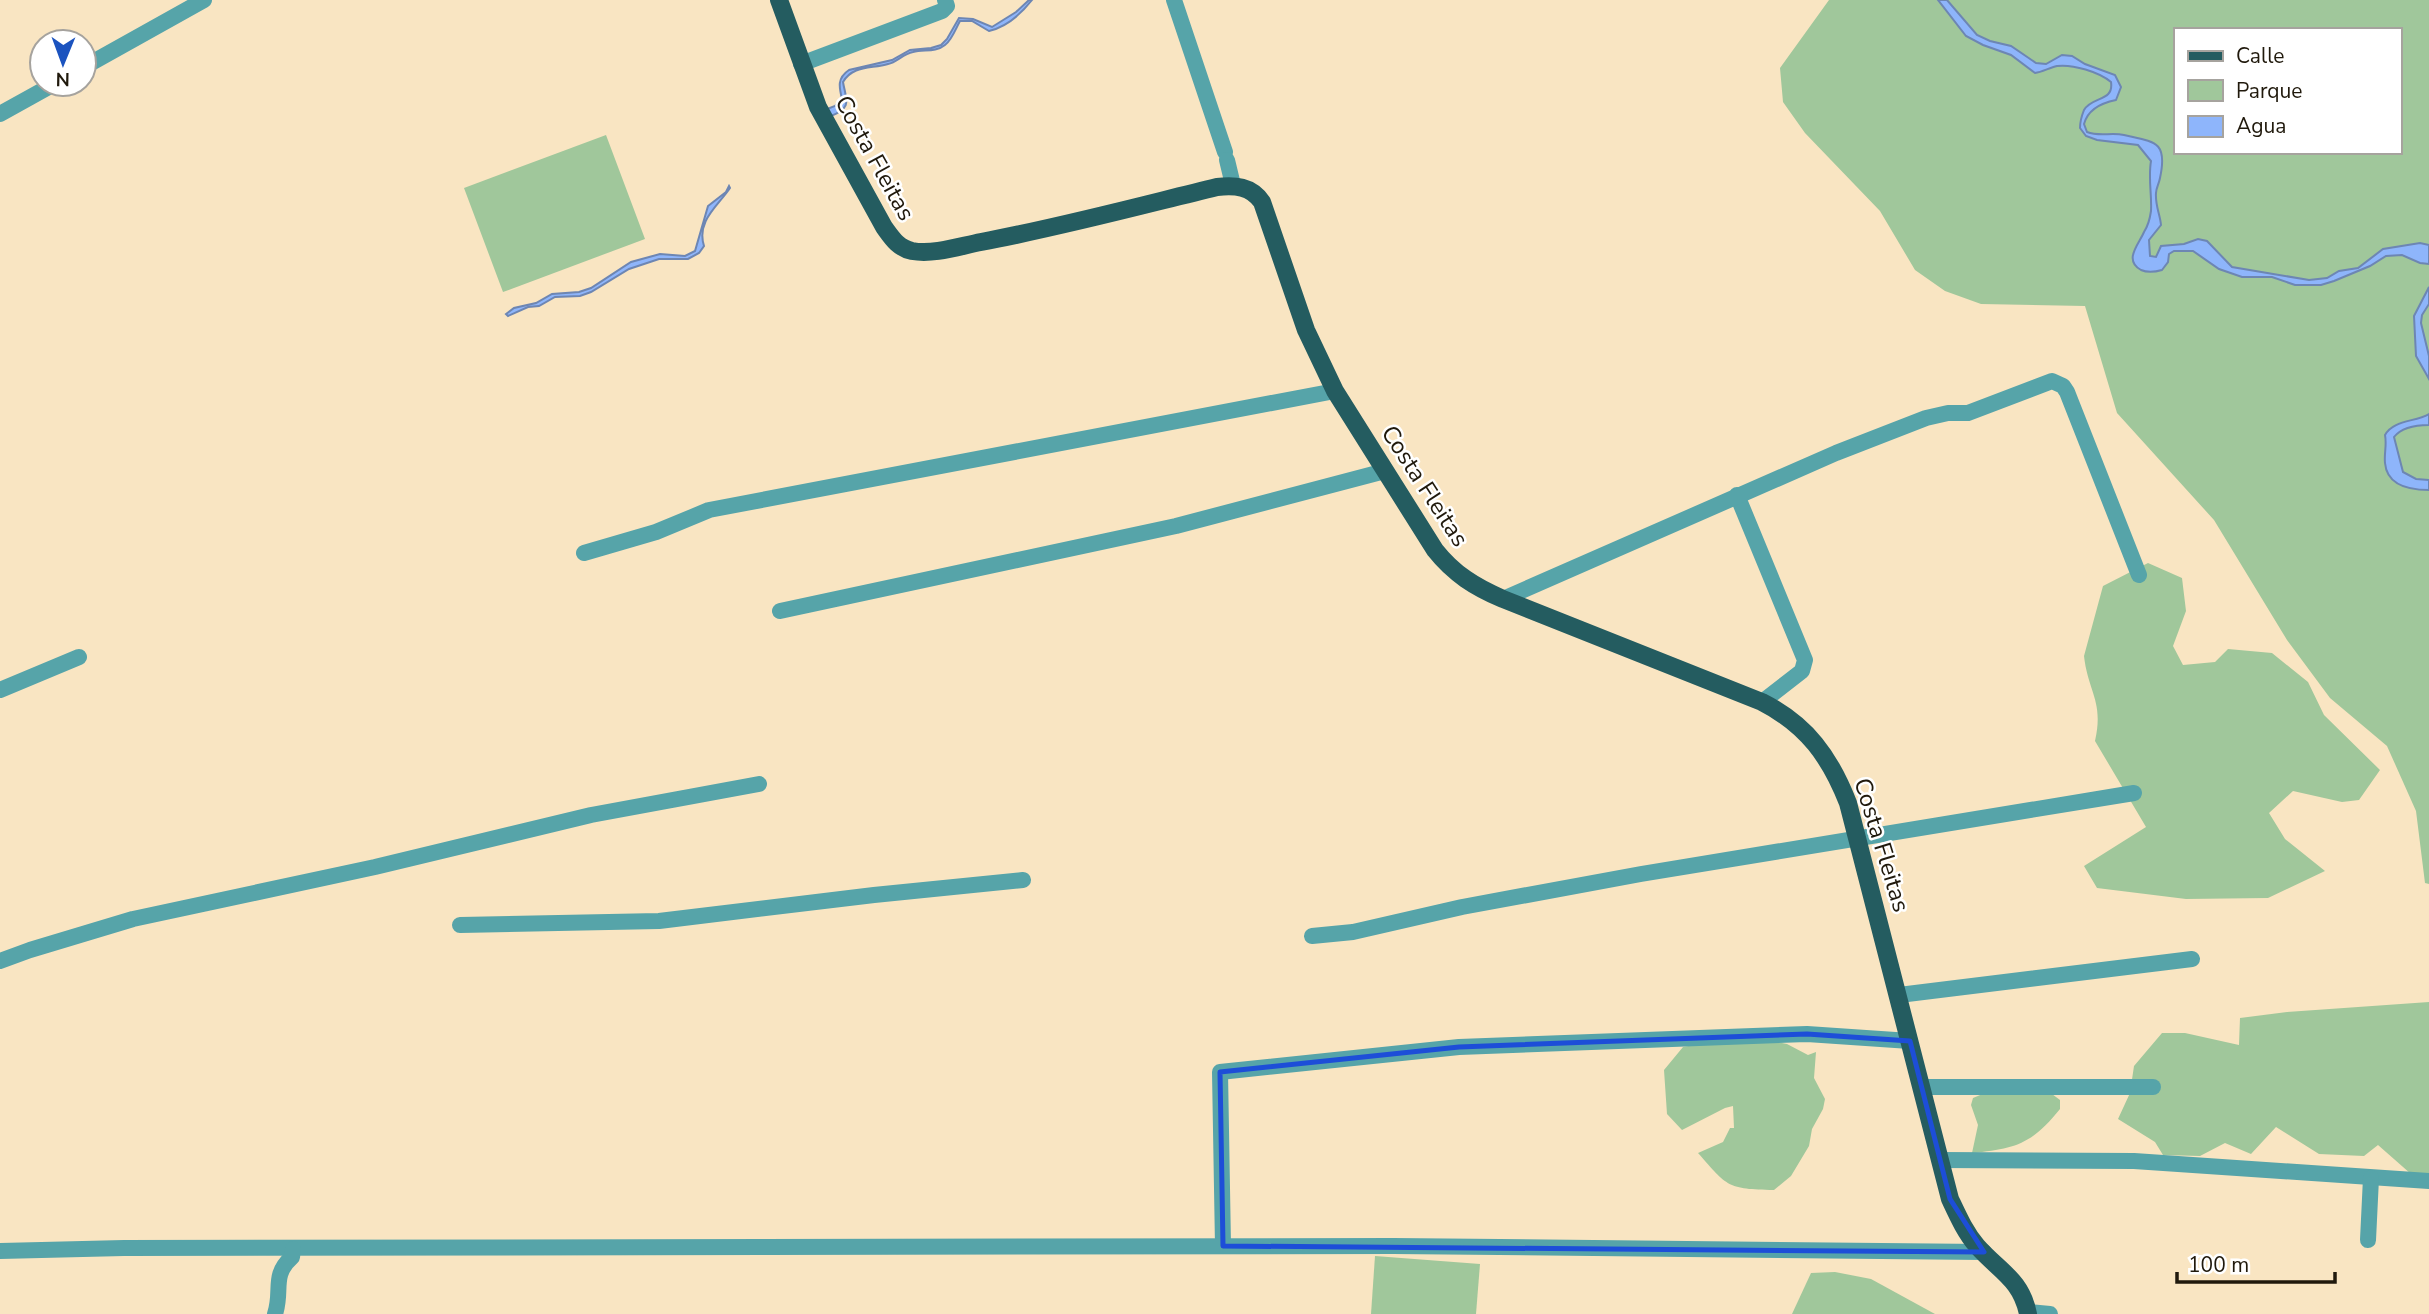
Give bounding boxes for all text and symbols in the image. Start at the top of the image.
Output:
north arrow [28,28,98,98]
legend [2174,28,2401,154]
text: Calle [2236,42,2284,70]
text: N [55,66,70,92]
text: Parque [2236,77,2303,105]
street label: Costa Fleitas [827,90,923,226]
text: Agua [2236,112,2286,140]
street label: Costa Fleitas [1374,419,1476,553]
street label: Costa Fleitas [1846,774,1918,916]
scale bar [2177,1240,2334,1284]
text: 100 m [2188,1251,2249,1279]

